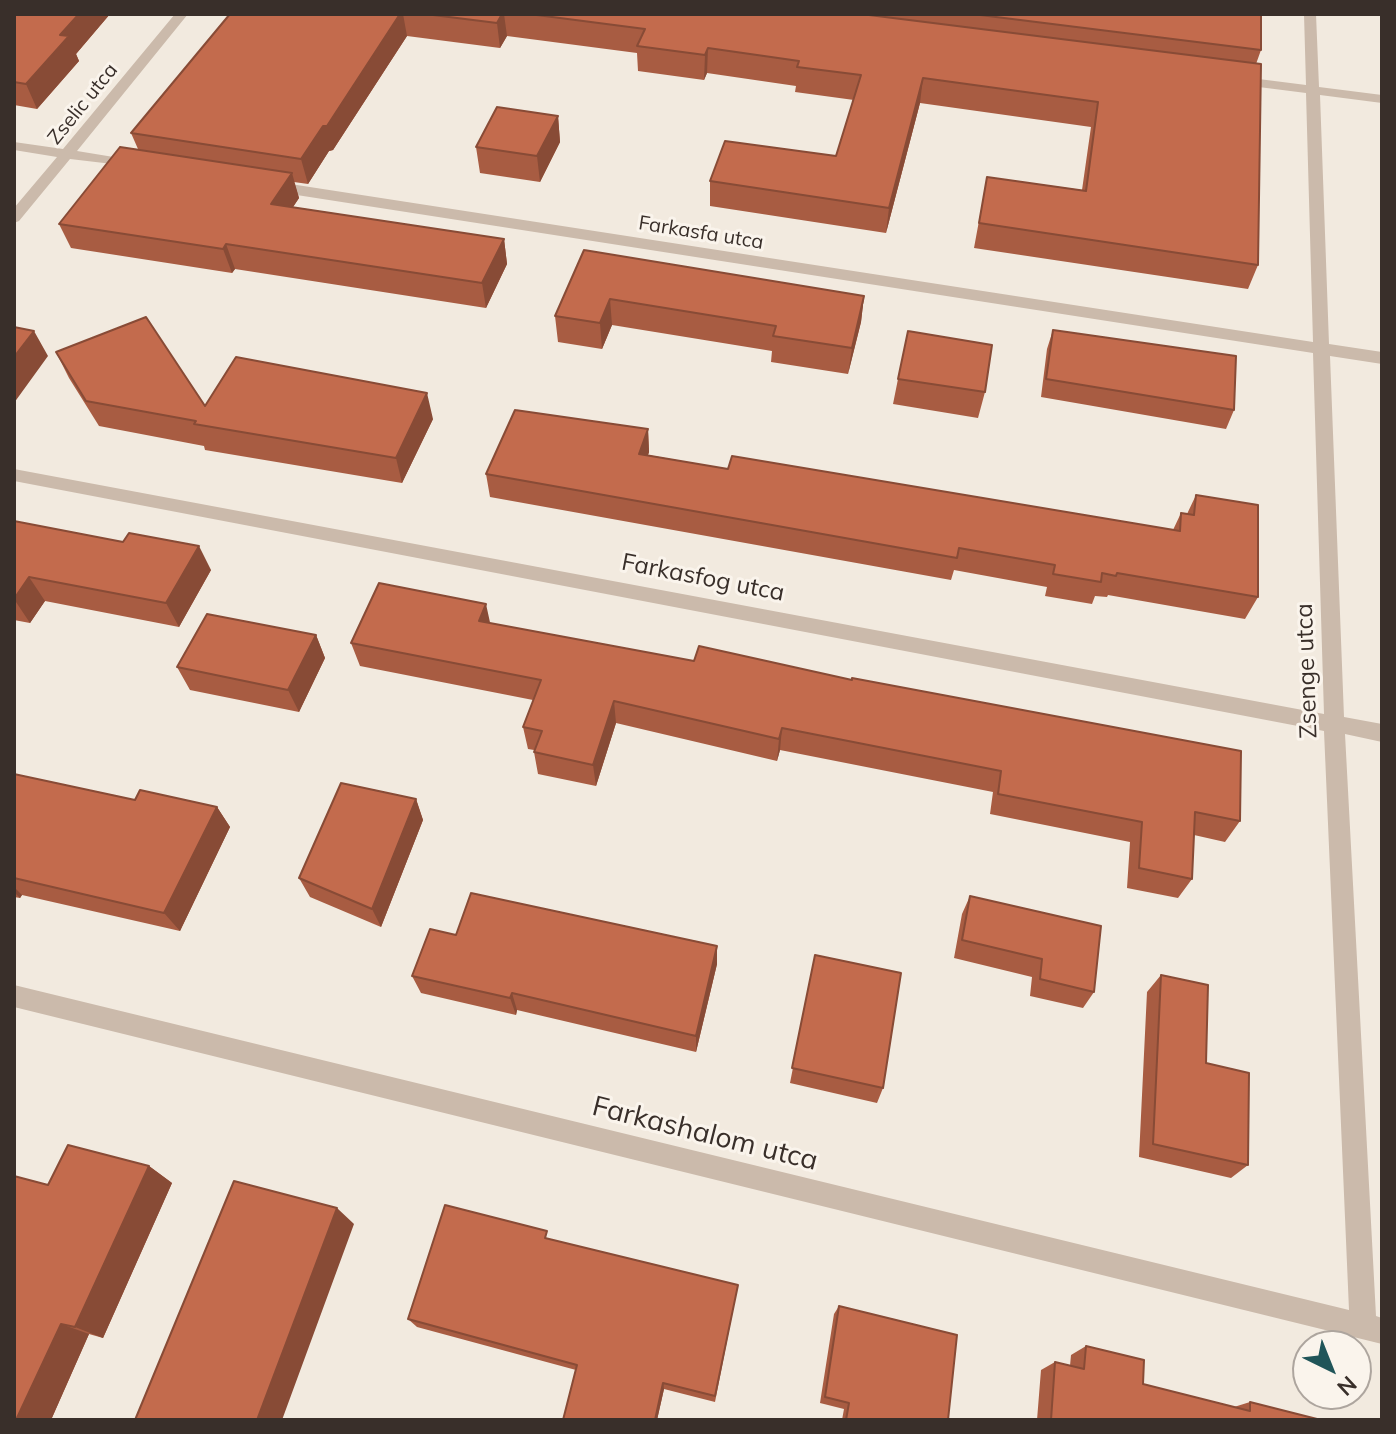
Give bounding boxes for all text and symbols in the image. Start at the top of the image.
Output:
street label: Zselic utca [43,59,123,149]
street label: Farkasfa utca [637,211,765,255]
street label: Farkasfog utca [619,548,787,608]
street label: Zsenge utca [1290,603,1324,739]
street label: Farkashalom utca [589,1090,821,1178]
north arrow [1292,1330,1372,1410]
text: N [1331,1370,1363,1402]

